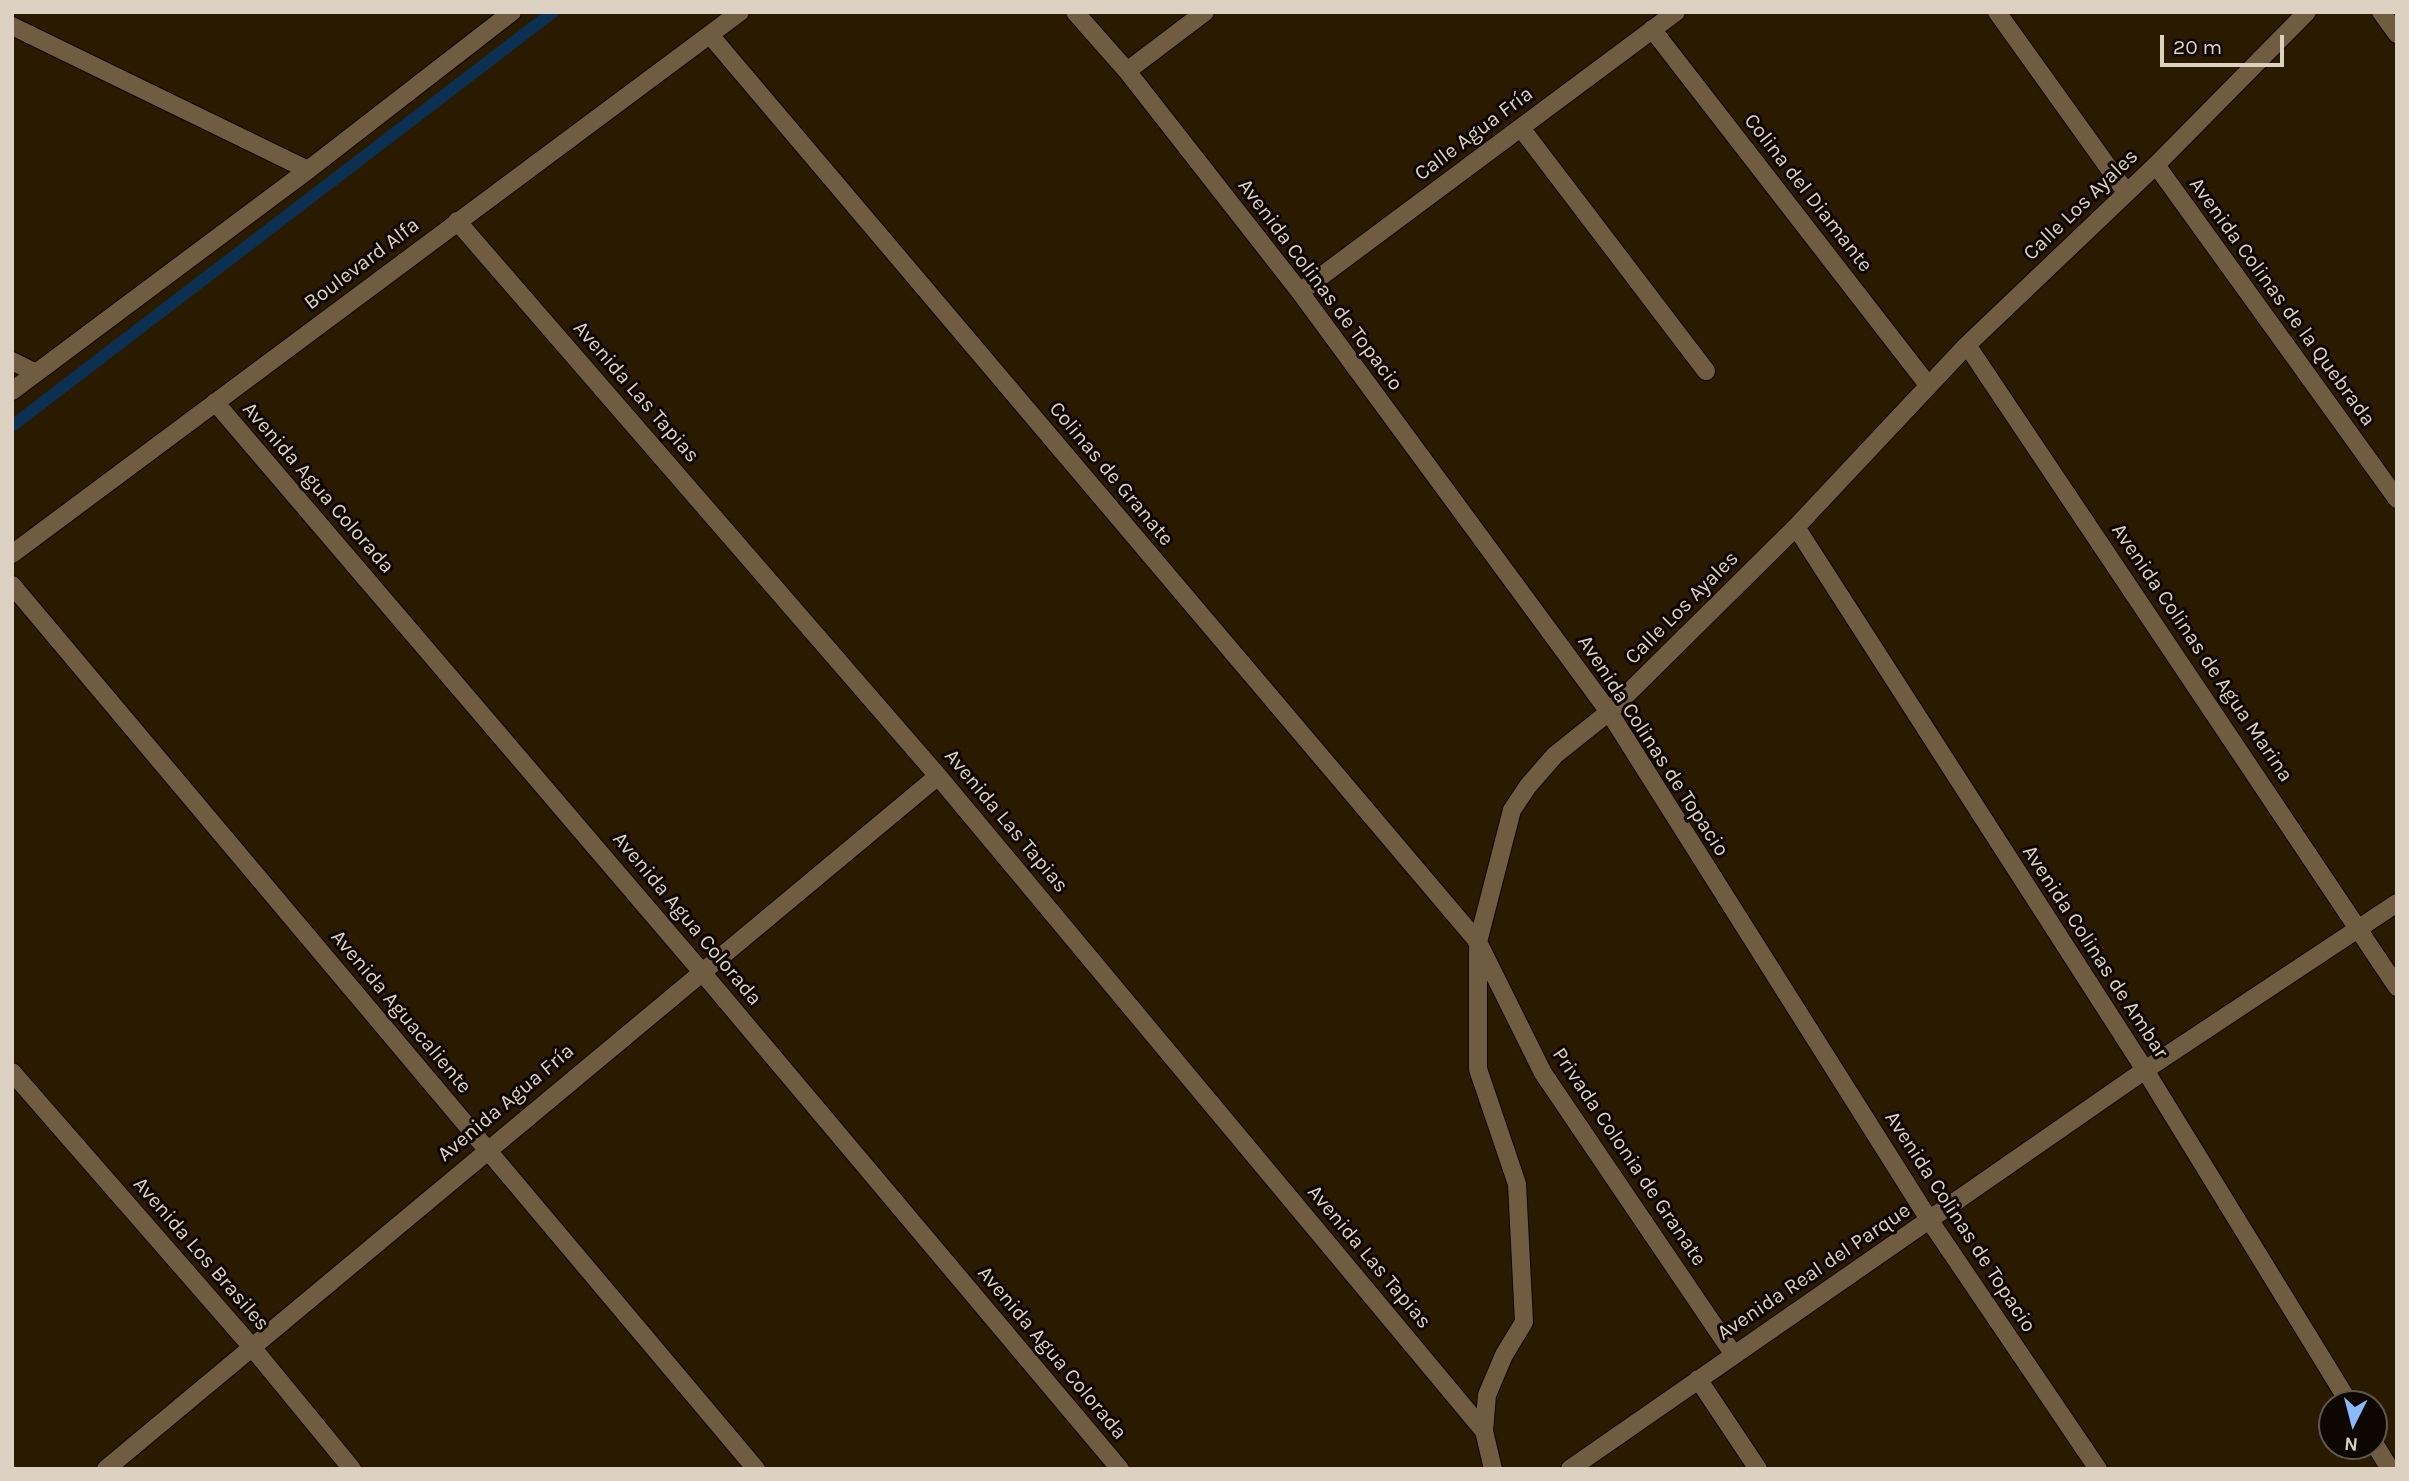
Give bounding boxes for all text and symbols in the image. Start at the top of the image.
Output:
scale bar [2164,21,2288,65]
text: 20 m [2173,35,2222,59]
street label: Calle Agua Fría [1410,81,1538,187]
street label: Colina del Diamante [1738,109,1878,277]
street label: Calle Los Ayales [2018,144,2144,266]
street label: Avenida Colinas de la Quebrada [2183,173,2381,431]
street label: Avenida Colinas de Topacio [1232,174,1408,396]
street label: Boulevard Alfa [299,212,425,316]
street label: Avenida Las Tapias [568,316,704,468]
street label: Avenida Agua Colorada [237,397,399,579]
street label: Colinas de Granate [1043,397,1179,551]
street label: Avenida Colinas de Agua Marina [2106,519,2298,787]
street label: Calle Los Ayales [1620,546,1744,670]
street label: Avenida Colinas de Topacio [1572,631,1734,861]
street label: Avenida Las Tapias [939,744,1073,898]
street label: Avenida Agua Colorada [607,827,767,1011]
street label: Avenida Colinas de Ambar [2017,841,2173,1063]
street label: Avenida Aguacaliente [325,925,477,1099]
street label: Avenida Agua Fría [433,1039,579,1167]
street label: Privada Colonia de Granate [1547,1043,1711,1271]
street label: Avenida Colinas de Topacio [1879,1107,2041,1337]
street label: Avenida Los Brasiles [127,1172,275,1336]
street label: Avenida Las Tapias [1302,1180,1436,1334]
street label: Avenida Real del Parque [1713,1198,1915,1346]
street label: Avenida Agua Colorada [972,1261,1132,1445]
north arrow [2318,1390,2388,1460]
text: N [2343,1432,2359,1456]

